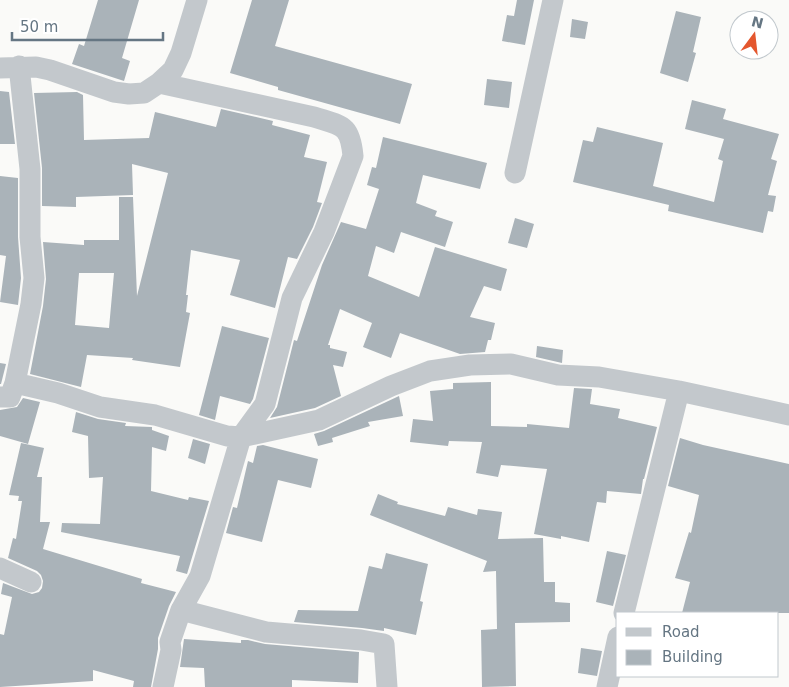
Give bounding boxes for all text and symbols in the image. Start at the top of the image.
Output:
scale bar [12,10,164,42]
north arrow [729,10,779,60]
text: N [750,13,765,32]
text: 50 m [20,18,58,36]
legend [616,612,779,677]
text: Road [662,623,700,641]
text: Building [662,648,723,666]

